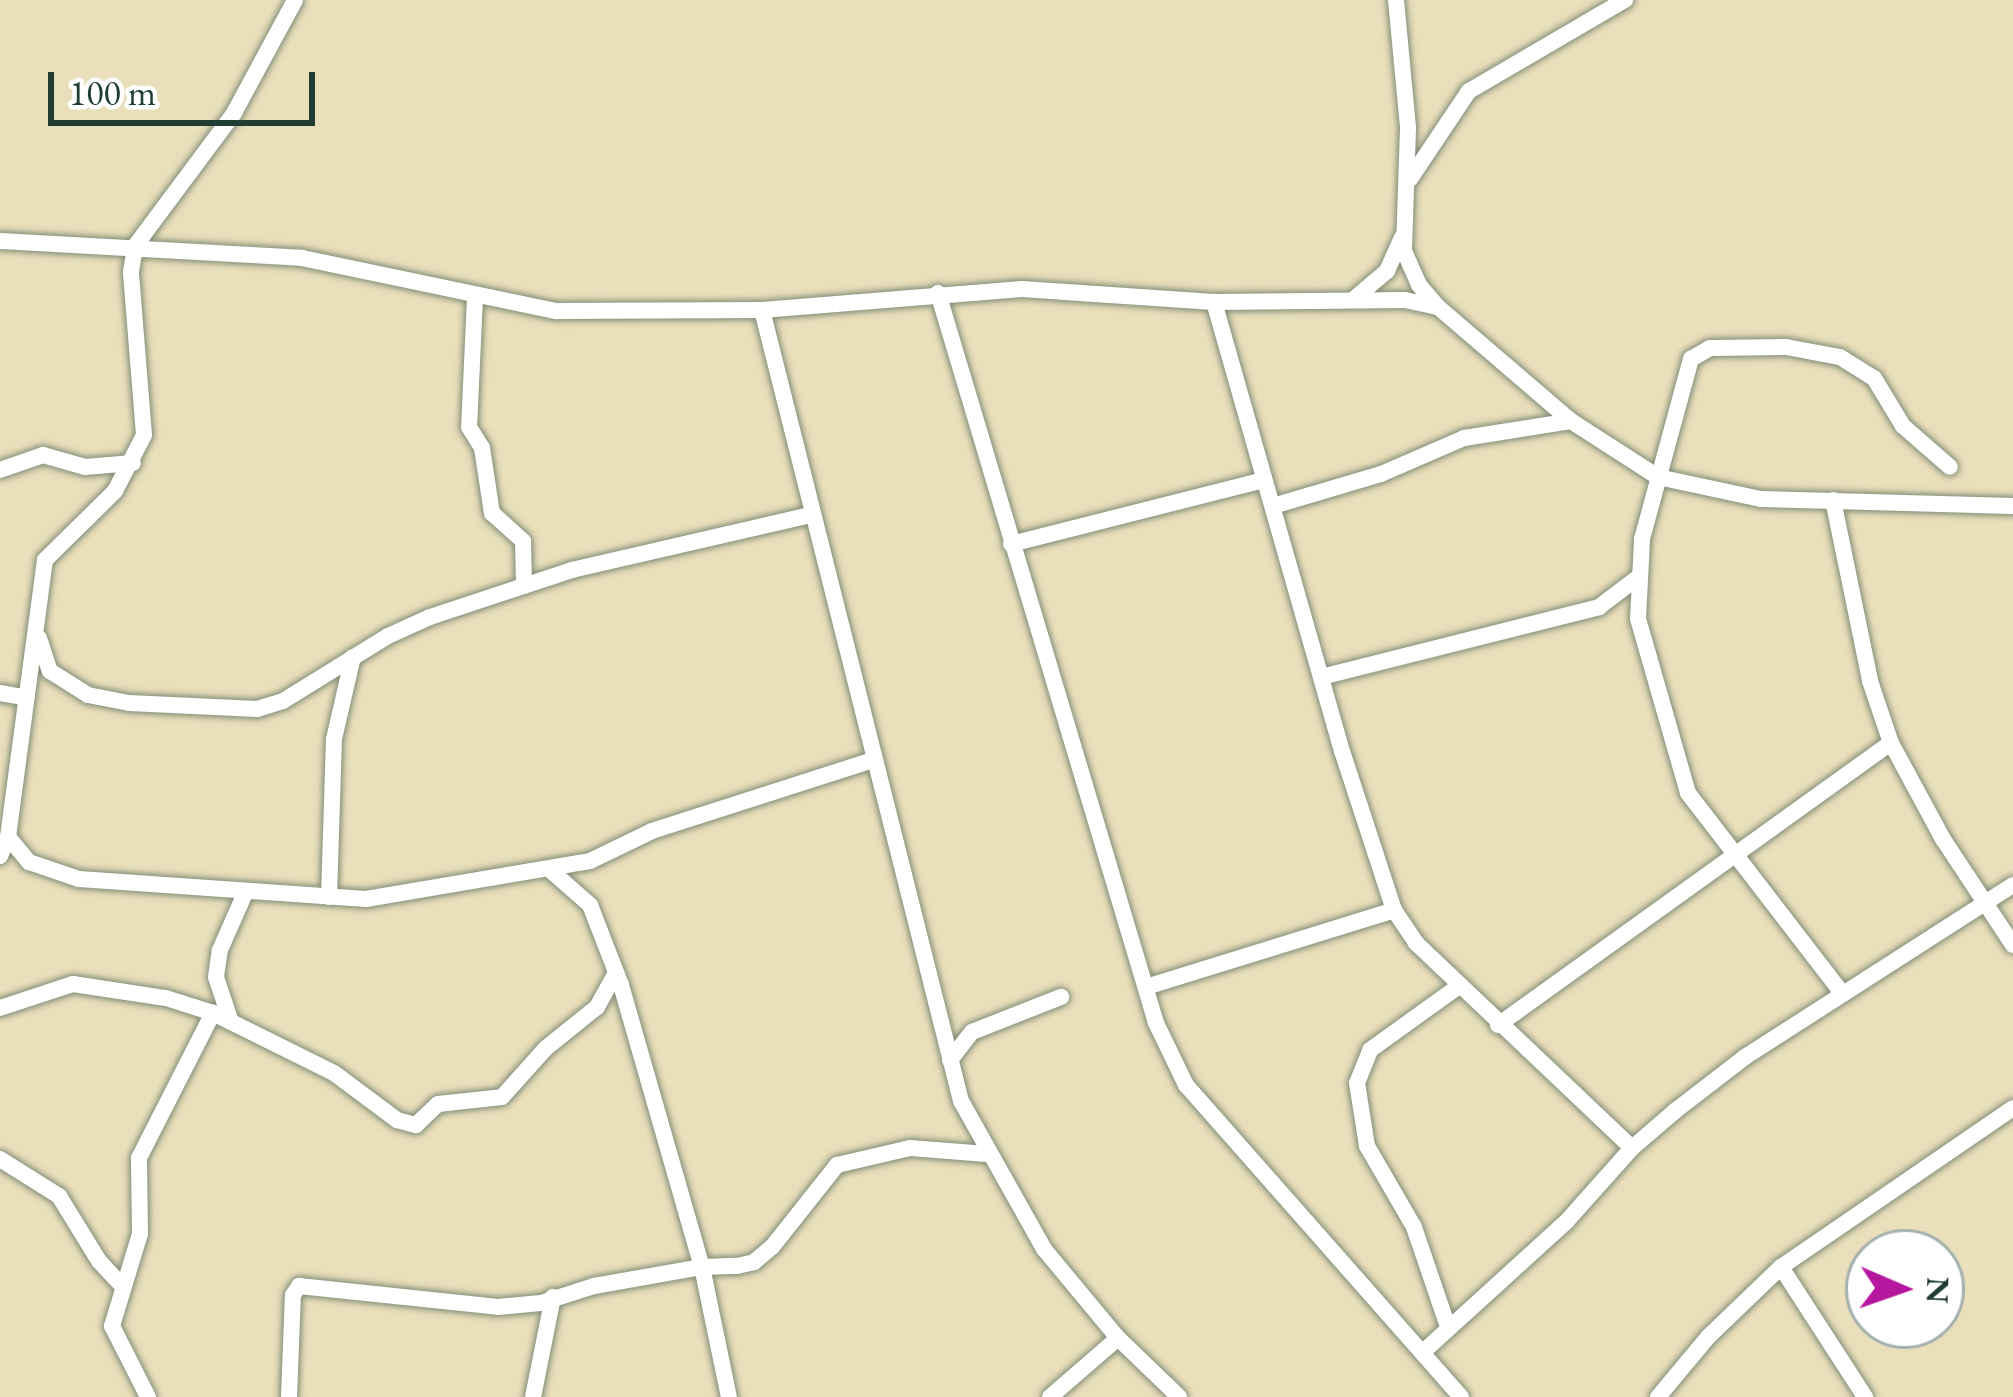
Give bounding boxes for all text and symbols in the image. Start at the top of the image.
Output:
scale bar [54,48,321,122]
text: 100 m [69,69,156,116]
north arrow [1845,1229,1965,1349]
text: N [1917,1276,1960,1304]

